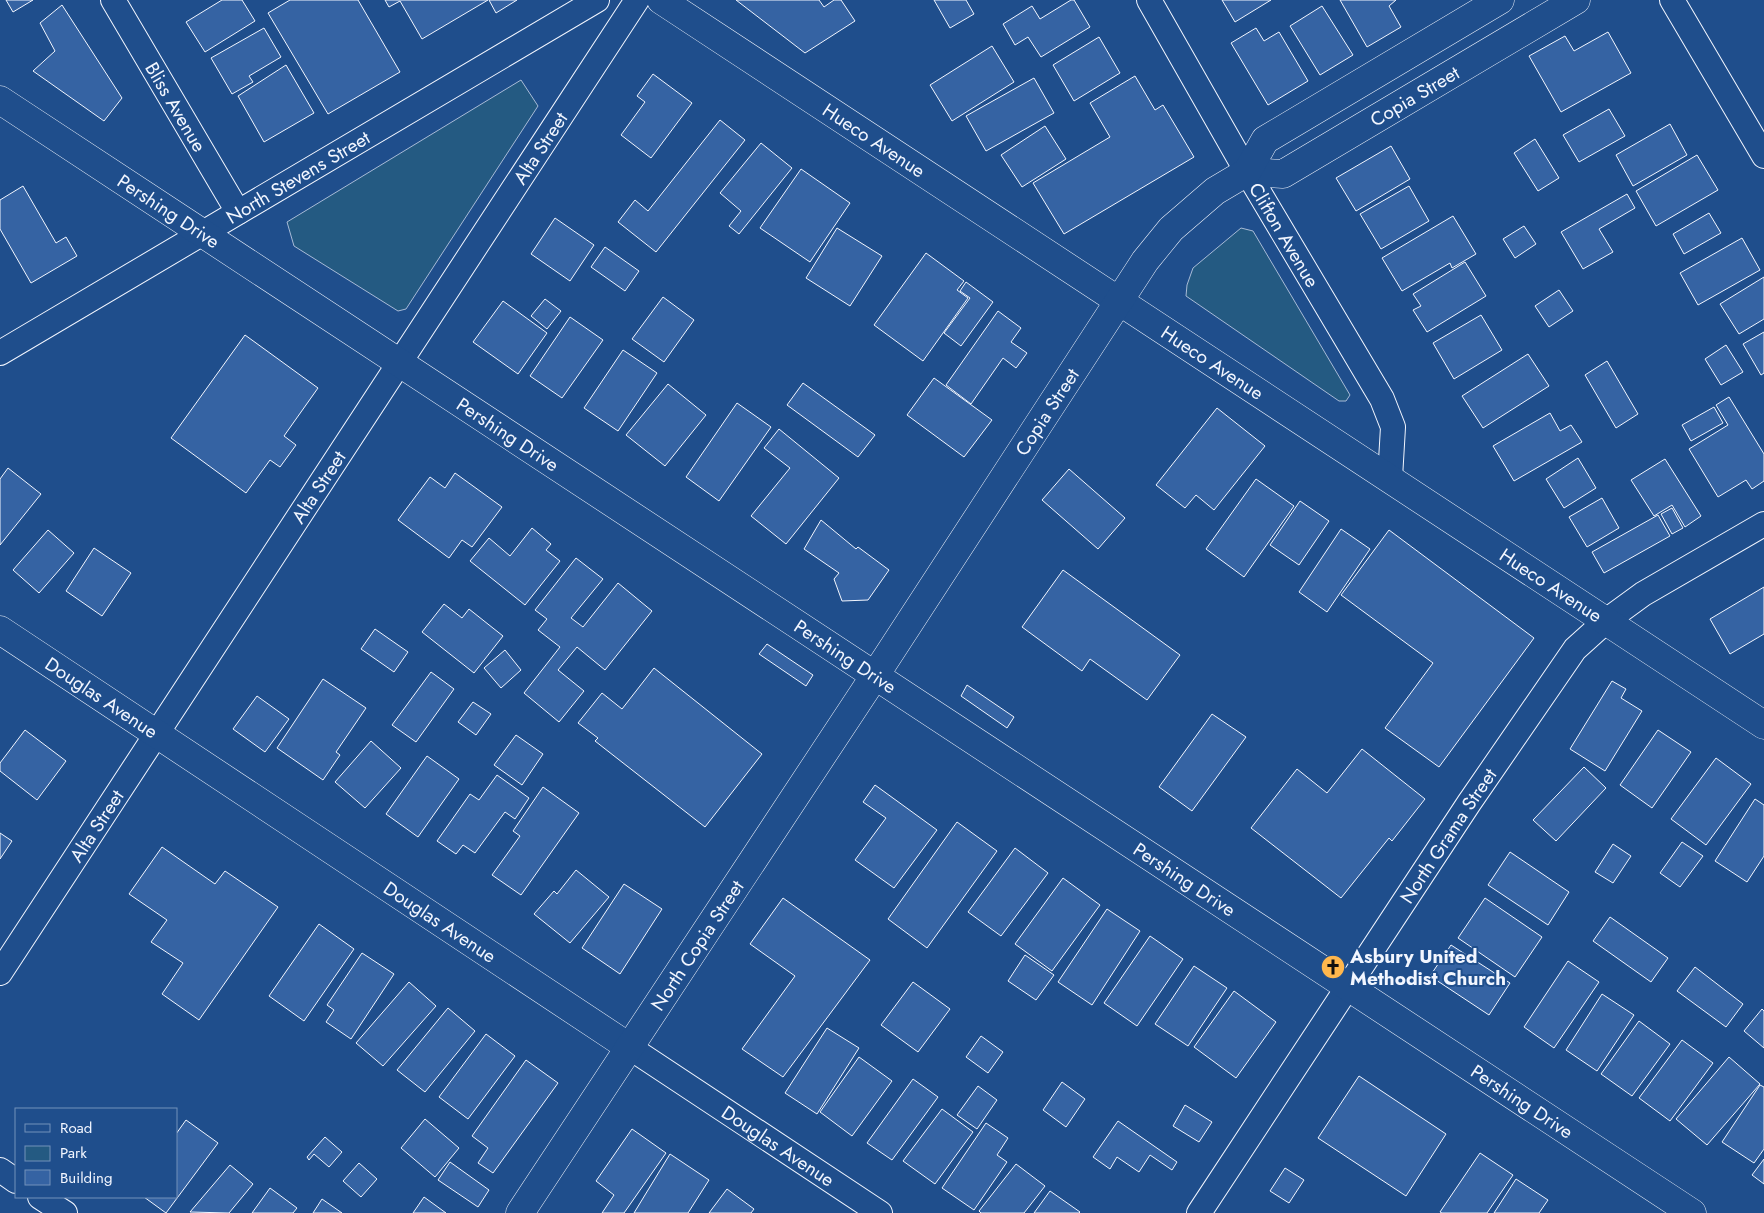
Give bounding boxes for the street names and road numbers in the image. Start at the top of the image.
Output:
street label: Bliss Avenue [138,57,213,157]
street label: Copia Street [1365,59,1465,133]
street label: Hueco Avenue [817,97,931,184]
street label: Alta Street [507,106,574,190]
street label: North Stevens Street [221,124,375,230]
street label: Pershing Drive [112,168,225,255]
street label: Clifton Avenue [1242,178,1326,293]
street label: Hueco Avenue [1156,319,1269,407]
street label: Copia Street [1009,363,1086,461]
street label: Pershing Drive [451,391,564,478]
street label: Alta Street [285,445,353,529]
street label: Hueco Avenue [1494,542,1607,629]
street label: Pershing Drive [789,613,902,700]
street label: Douglas Avenue [40,651,163,745]
street label: North Grama Street [1393,763,1503,909]
street label: Alta Street [63,784,131,868]
street label: Pershing Drive [1128,836,1241,923]
street label: North Copia Street [644,874,751,1016]
street label: Douglas Avenue [378,875,502,970]
street label: Pershing Drive [1465,1058,1579,1145]
street label: Douglas Avenue [716,1099,840,1193]

